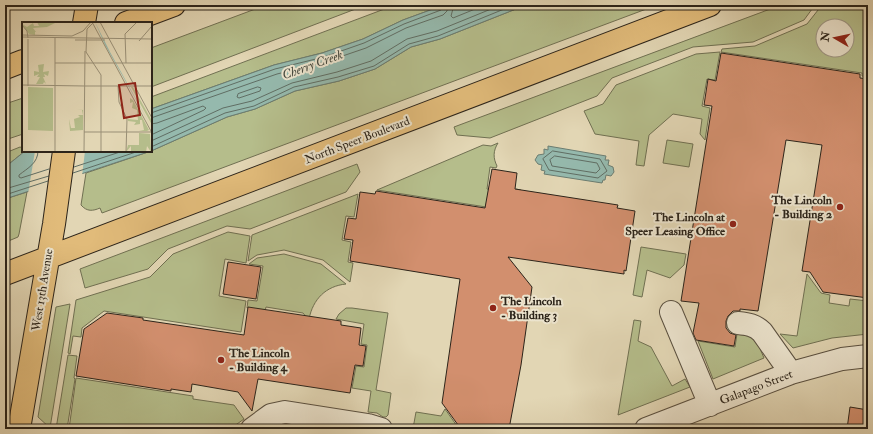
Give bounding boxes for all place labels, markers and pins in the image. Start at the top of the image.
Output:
place label: The Lincoln - Building 2 [770,193,833,222]
marker: The Lincoln - Building 2 [835,202,845,212]
place label: The Lincoln at Speer Leasing Office [625,210,726,239]
marker: The Lincoln at Speer Leasing Office [728,219,738,229]
place label: The Lincoln - Building 3 [500,294,562,323]
marker: The Lincoln - Building 3 [488,303,498,313]
place label: The Lincoln - Building 4 [228,346,290,375]
marker: The Lincoln - Building 4 [216,355,226,365]

